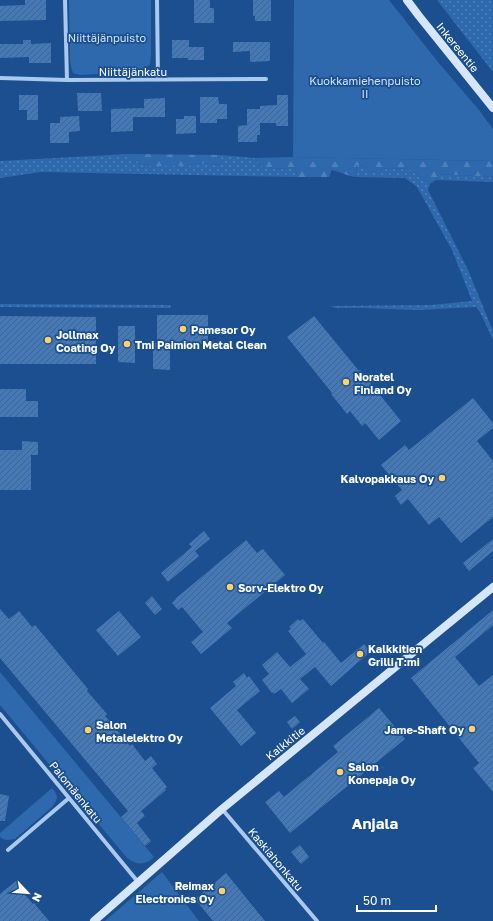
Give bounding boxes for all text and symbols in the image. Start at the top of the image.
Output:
street label: Inkereentie [434,20,482,74]
park label: Niittäjänpuisto [68,31,147,44]
street label: Niittäjänkatu [99,65,167,78]
park label: Kuokkamiehenpuisto II [309,74,421,100]
place label: Pamesor Oy [191,323,256,336]
marker: Pamesor Oy [178,324,188,334]
place label: Jollmax Coating Oy [56,328,116,354]
marker: Jollmax Coating Oy [43,335,53,345]
place label: Tmi Paimion Metal Clean [135,338,267,351]
marker: Tmi Paimion Metal Clean [122,339,132,349]
place label: Noratel Finland Oy [354,370,412,396]
marker: Noratel Finland Oy [341,377,351,387]
place label: Kalvopakkaus Oy [341,472,434,485]
marker: Kalvopakkaus Oy [437,473,447,483]
place label: Sorv-Elektro Oy [238,581,324,594]
marker: Sorv-Elektro Oy [225,582,235,592]
place label: Kalkkitien Grilli T:mi [368,642,423,668]
marker: Kalkkitien Grilli T:mi [355,649,365,659]
place label: Salon Metalelektro Oy [96,718,183,744]
street label: Kalkkitie [263,723,307,763]
place label: Jame-Shaft Oy [384,723,464,736]
marker: Jame-Shaft Oy [467,724,477,734]
marker: Salon Metalelektro Oy [83,725,93,735]
street label: Palomäenkatu [47,758,105,826]
place label: Salon Konepaja Oy [348,760,416,786]
marker: Salon Konepaja Oy [335,767,345,777]
district label: Anjala [352,814,398,832]
street label: Kaskiahonkatu [246,825,306,893]
north arrow [8,873,48,913]
place label: Reimax Electronics Oy [136,879,215,905]
marker: Reimax Electronics Oy [217,886,227,896]
scale bar [357,887,436,913]
text: N [30,891,45,904]
text: 50 m [363,893,391,908]

